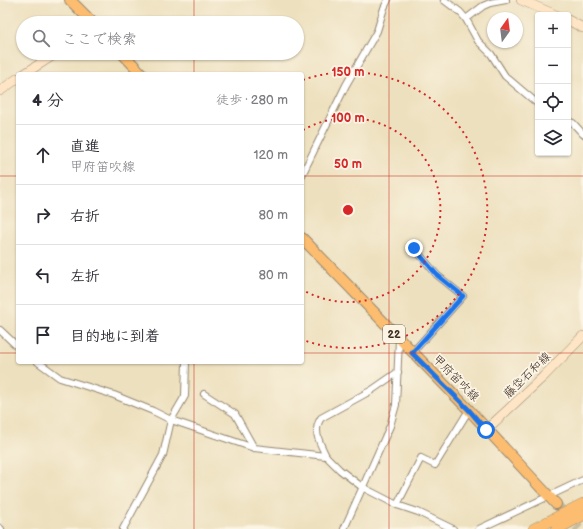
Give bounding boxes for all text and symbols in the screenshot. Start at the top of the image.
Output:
north arrow [487,12,523,48]
map controls [535,12,571,156]
button: + [535,12,571,48]
search box [16,16,304,60]
icon: search [30,27,52,49]
text: ここで検索 [62,30,137,49]
button: − [535,48,571,84]
text: 150 m [332,65,364,80]
button: locate [535,84,571,120]
text: 4 分 [32,91,64,111]
text: 徒歩 · 280 m [216,92,288,108]
text: 100 m [331,111,365,126]
button: layers [535,120,571,156]
text: 直進 [70,137,100,156]
icon: ahead [32,144,54,166]
text: 120 m [253,147,288,163]
text: 50 m [334,157,362,172]
text: 甲府笛吹線 [70,159,135,175]
centre of rings [341,203,355,217]
icon: right [32,204,54,226]
text: 右折 [70,207,100,226]
text: 80 m [259,207,288,223]
route end [405,239,423,257]
icon: left [32,264,54,286]
text: 左折 [70,267,100,286]
text: 80 m [259,267,288,283]
icon: arrive [32,324,54,346]
road number: 22 [383,325,405,343]
text: 目的地に到着 [70,327,160,346]
street label: 藤垈石和線 [501,349,554,402]
street label: 甲府笛吹線 [429,352,482,405]
route start [477,421,495,439]

